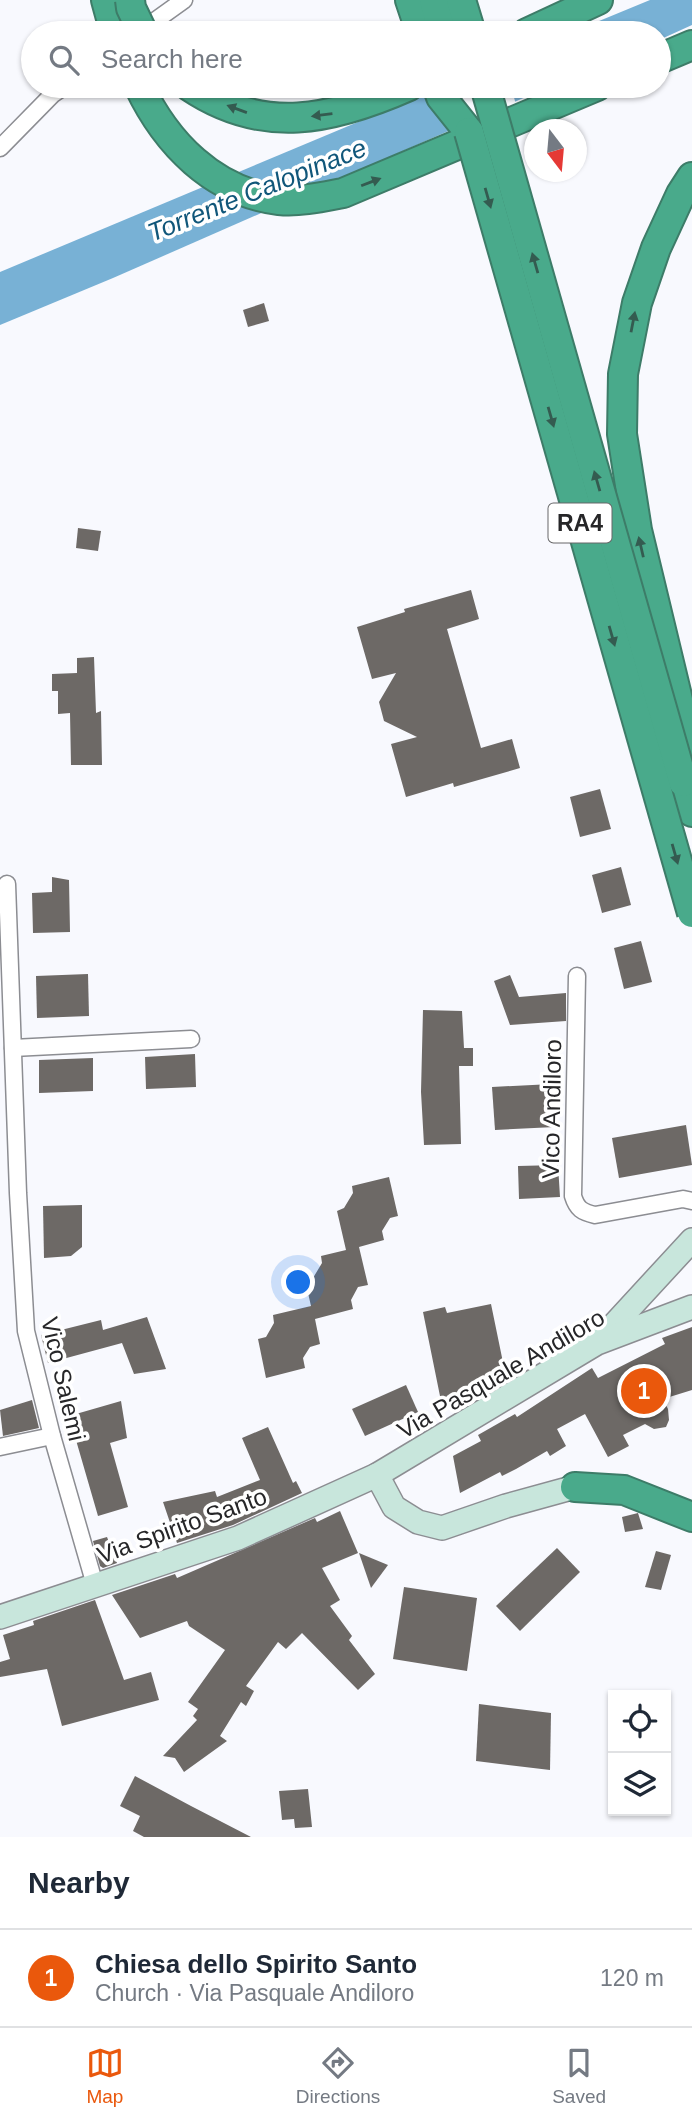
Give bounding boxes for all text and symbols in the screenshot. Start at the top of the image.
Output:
search box [21,21,671,98]
icon: search [45,41,83,79]
text: Search here [101,44,243,74]
one-way arrow [227,103,248,114]
one-way arrow [311,109,333,120]
north arrow [524,119,587,182]
water label: Torrente Calopinace [143,132,371,248]
one-way arrow [361,177,382,188]
one-way arrow [484,188,494,209]
one-way arrow [529,252,539,273]
one-way arrow [628,311,639,333]
one-way arrow [546,406,556,427]
one-way arrow [591,471,601,492]
road number: RA4 [548,503,612,542]
one-way arrow [635,536,646,558]
one-way arrow [608,625,618,646]
one-way arrow [671,844,681,865]
street label: Vico Andiloro [537,1039,566,1179]
your location [281,1265,315,1299]
street label: Via Pasquale Andiloro [392,1303,609,1444]
street label: Vico Salemi [36,1314,91,1443]
pin: 1 [621,1365,667,1417]
street label: Via Spirito Santo [93,1482,270,1569]
map controls [608,1690,671,1816]
button: locate [608,1690,671,1753]
button: layers [608,1753,671,1816]
text: Nearby [28,1866,130,1899]
text: Chiesa dello Spirito Santo [95,1949,417,1979]
text: 1 [45,1965,57,1991]
text: 120 m [600,1965,664,1991]
text: Church · Via Pasquale Andiloro [95,1980,414,2006]
tab: Map [86,2044,124,2108]
tab: Directions [296,2044,380,2108]
tab: Saved [552,2044,606,2108]

